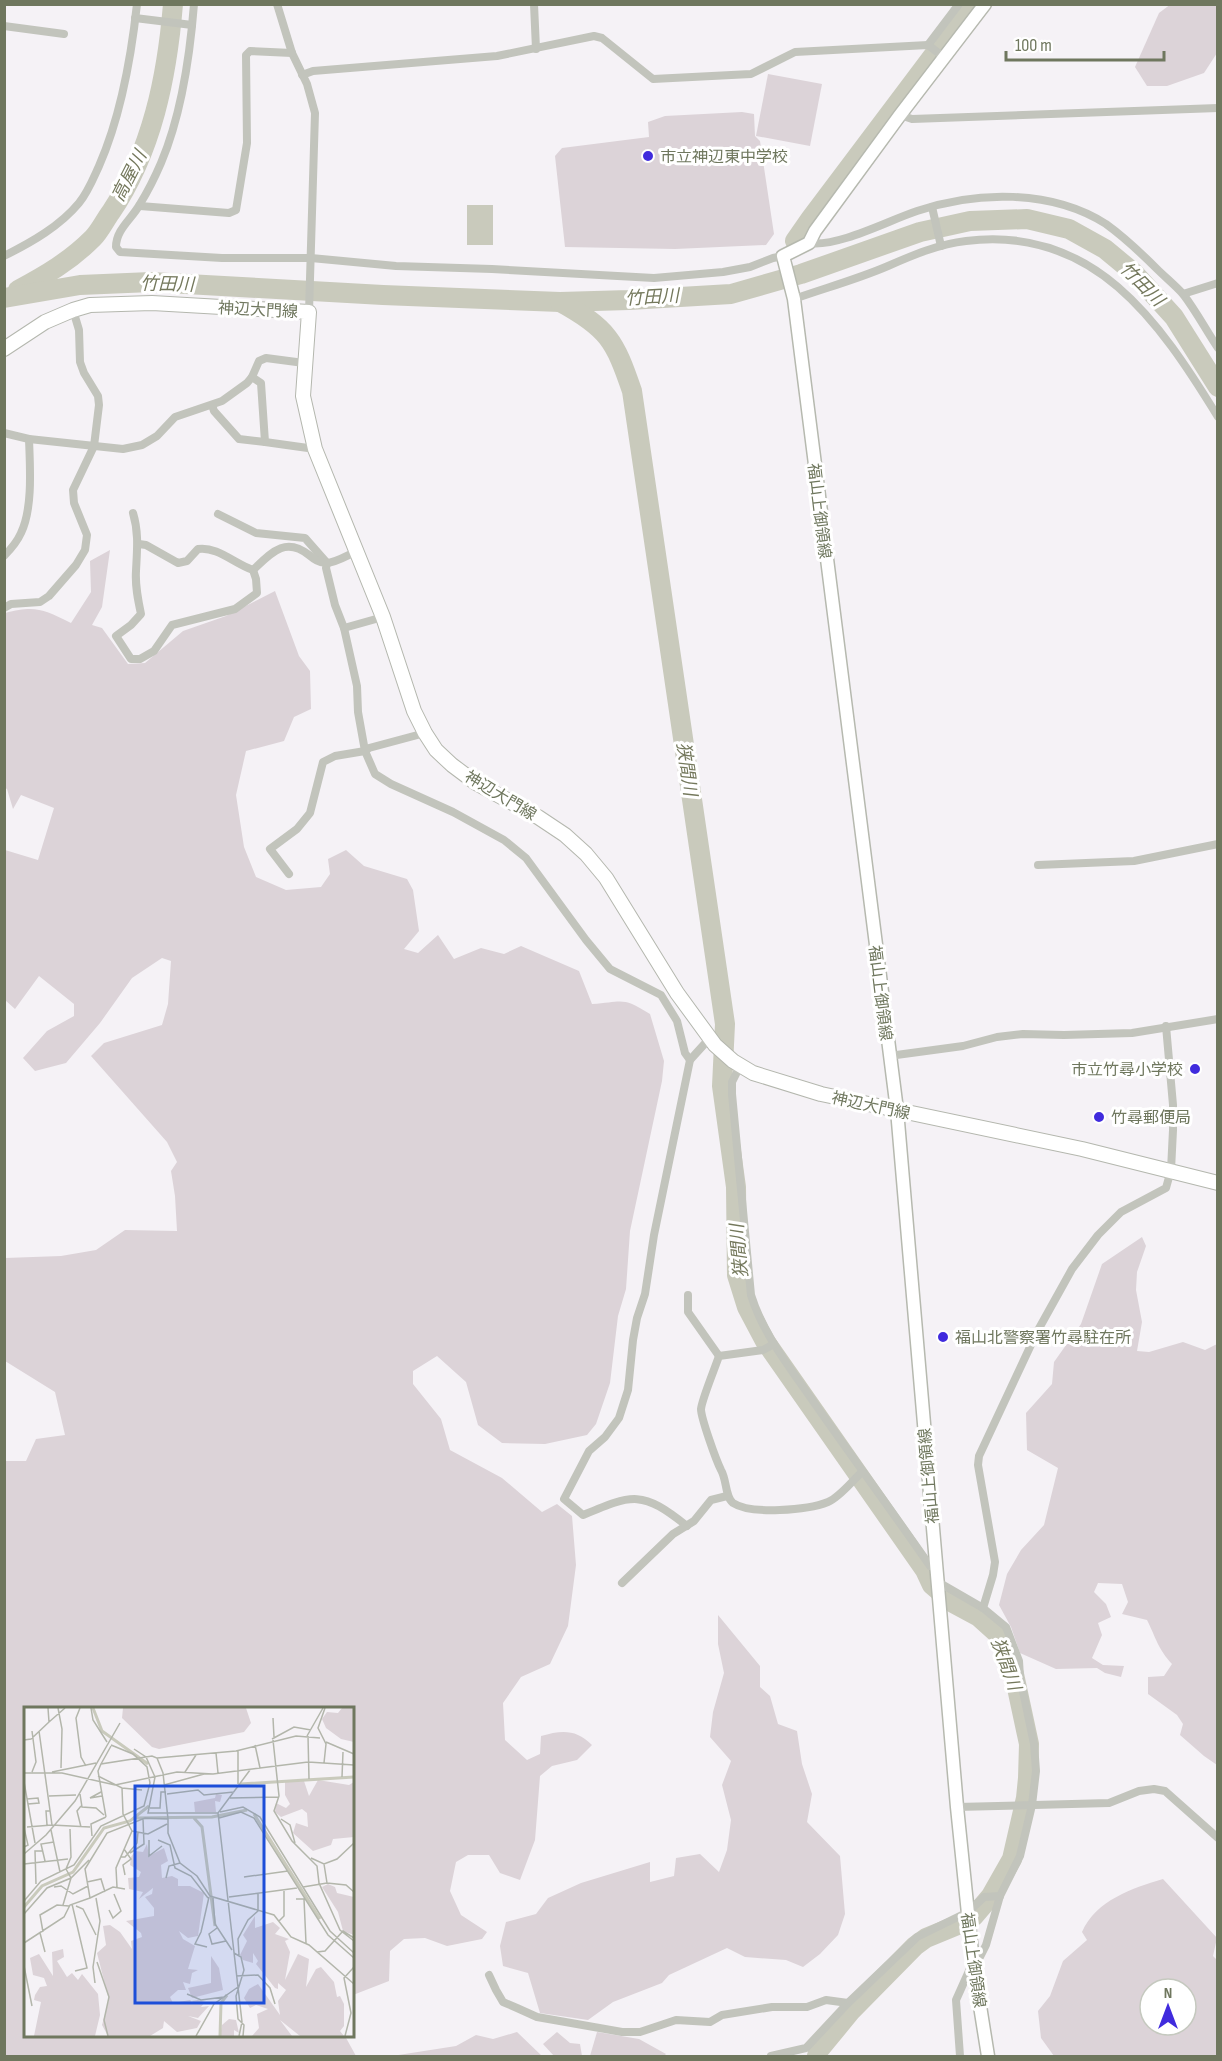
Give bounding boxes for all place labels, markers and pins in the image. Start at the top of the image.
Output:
place label: 市立神辺東中学校 [660,148,788,167]
marker: 市立神辺東中学校 [641,149,655,163]
place label: 市立竹尋小学校 [1071,1061,1183,1080]
marker: 市立竹尋小学校 [1188,1062,1202,1076]
place label: 竹尋郵便局 [1111,1109,1191,1128]
marker: 竹尋郵便局 [1092,1110,1106,1124]
place label: 福山北警察署竹尋駐在所 [955,1329,1131,1348]
marker: 福山北警察署竹尋駐在所 [936,1330,950,1344]

